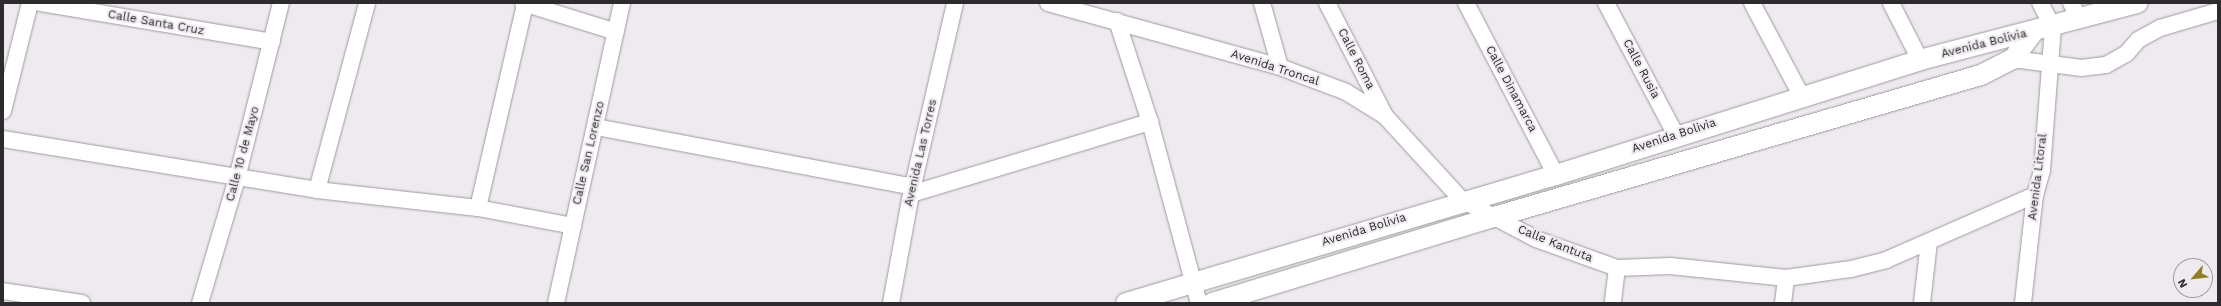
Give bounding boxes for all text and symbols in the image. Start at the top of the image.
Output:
street label: Calle Santa Cruz [107,7,205,39]
street label: Calle Roma [1334,26,1378,92]
street label: Avenida Bolivia [1940,26,2028,62]
street label: Calle Rusia [1619,37,1663,101]
street label: Calle Dinamarca [1482,43,1540,135]
street label: Avenida Troncal [1229,47,1321,89]
street label: Avenida Las Torres [902,98,940,208]
street label: Calle San Lorenzo [570,100,608,206]
street label: Calle 10 de Mayo [223,105,263,203]
street label: Avenida Bolivia [1630,116,1718,156]
street label: Avenida Litoral [2026,133,2050,221]
street label: Avenida Bolivia [1320,210,1408,250]
street label: Calle Kantuta [1515,222,1595,266]
north arrow [2173,258,2213,298]
text: N [2175,277,2190,290]

